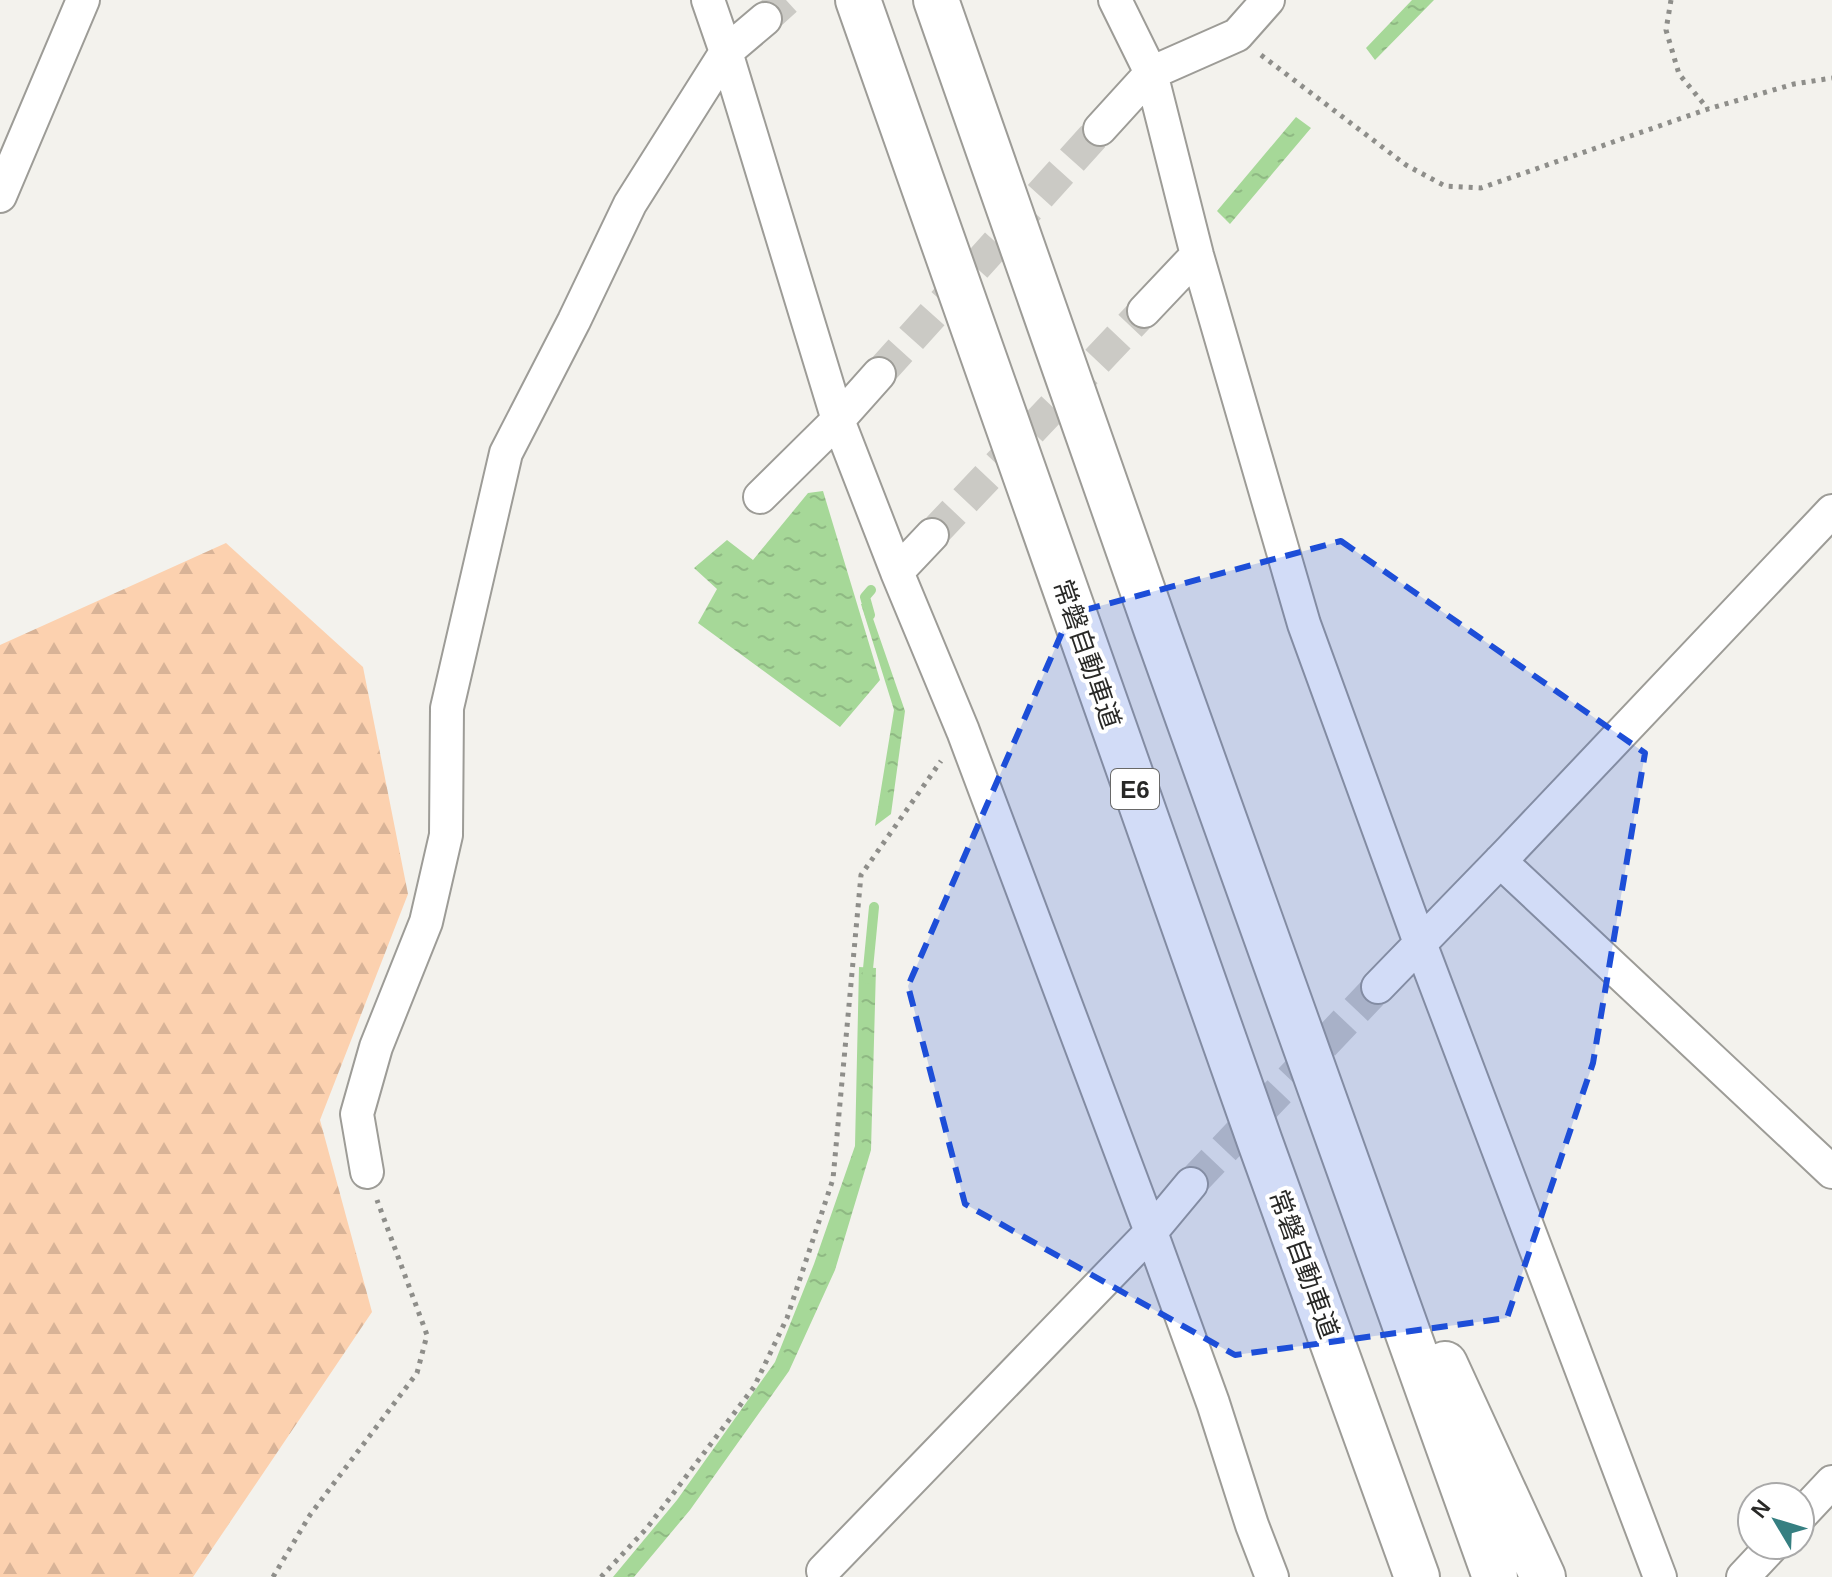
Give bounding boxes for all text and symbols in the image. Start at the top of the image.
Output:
street label: 常磐自動車道 [1047,575,1127,733]
road number: E6 [1111,769,1159,809]
street label: 常磐自動車道 [1263,1186,1345,1342]
north arrow [1736,1481,1816,1561]
text: N [1746,1495,1775,1523]

